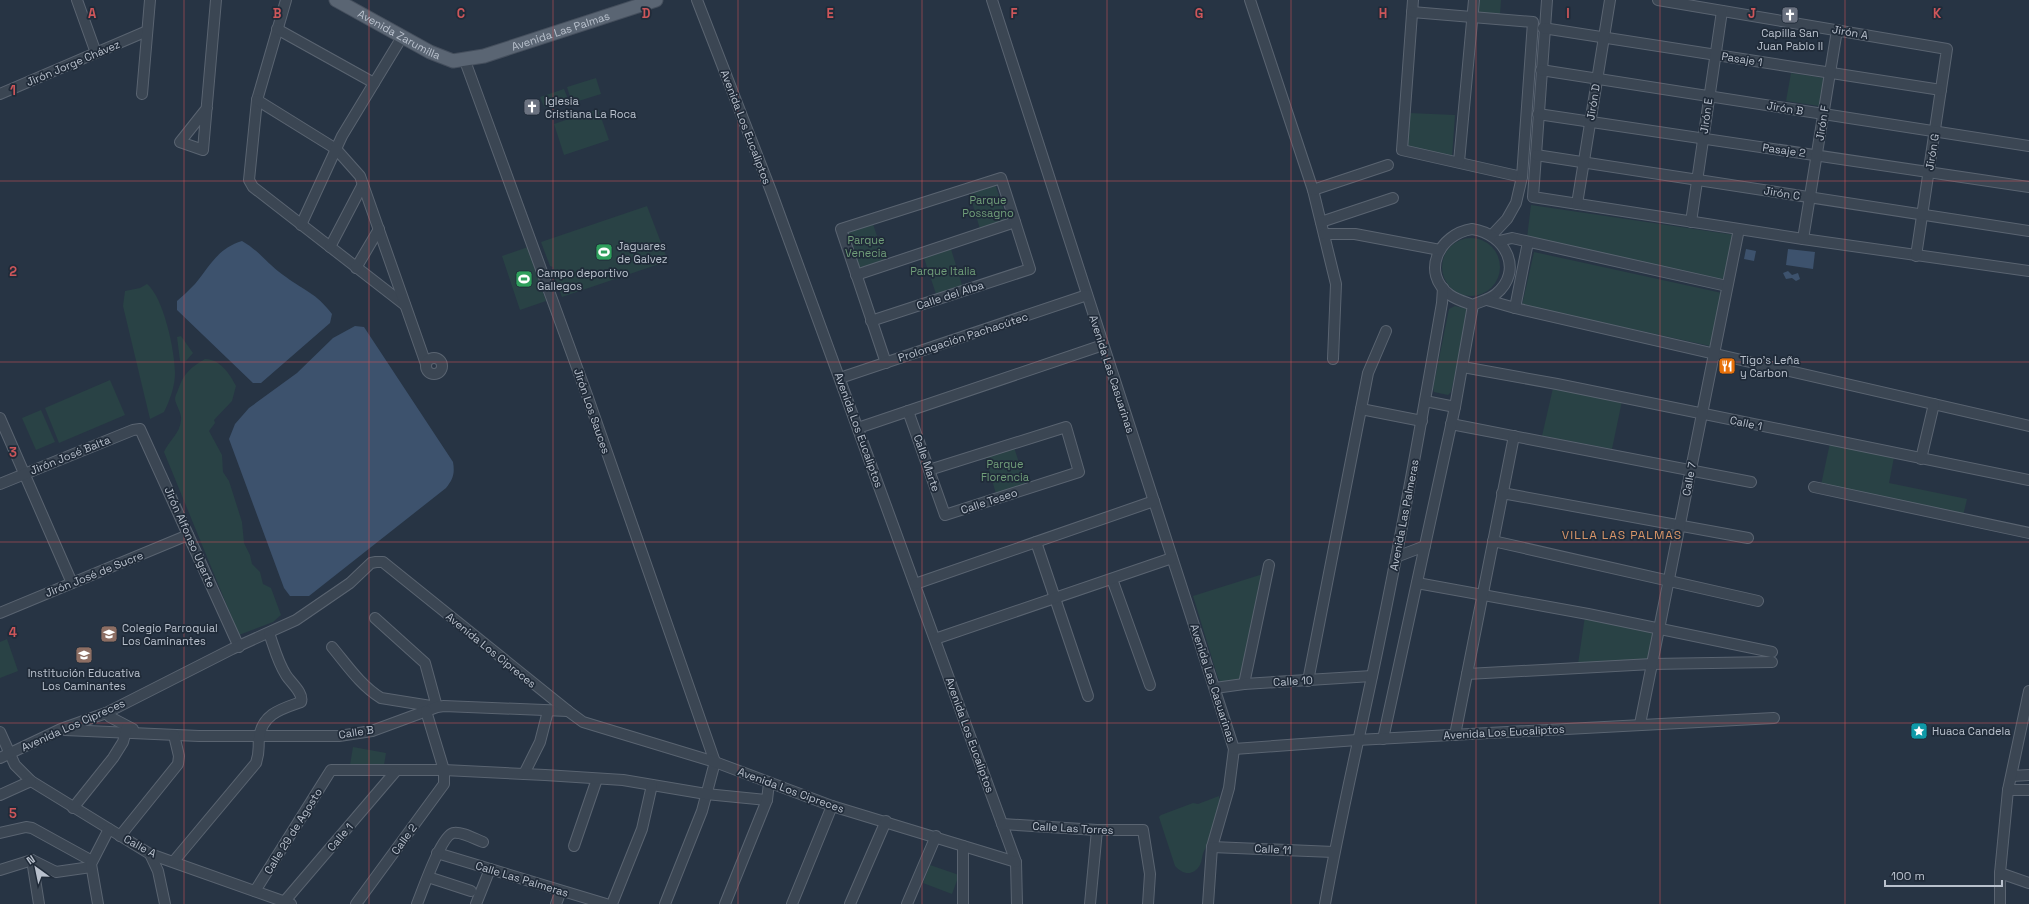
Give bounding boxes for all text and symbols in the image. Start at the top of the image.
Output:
text: A [88,5,97,22]
text: B [273,5,282,22]
text: C [457,5,465,22]
text: D [642,5,651,22]
text: E [826,5,834,22]
text: F [1011,5,1018,22]
text: G [1195,5,1203,22]
text: H [1379,5,1387,22]
text: I [1566,5,1570,22]
text: J [1748,5,1756,22]
church icon: Capilla San Juan Pablo II [1780,5,1800,25]
text: K [1933,5,1942,22]
street label: Avenida Zarumilla [355,6,443,63]
street label: Avenida Las Palmas [510,8,612,54]
street label: Jirón A [1831,22,1869,42]
place label: Capilla San Juan Pablo II [1757,26,1823,53]
street label: Jirón Jorge Chávez [24,37,122,89]
street label: Pasaje 1 [1720,49,1764,69]
street label: Avenida Los Eucaliptos [718,68,774,186]
text: 1 [10,82,16,99]
street label: Jirón D [1583,83,1603,121]
place label: Iglesia Cristiana La Roca [545,94,637,121]
church icon: Iglesia Cristiana La Roca [522,97,542,117]
street label: Jirón E [1697,97,1715,135]
street label: Jirón B [1766,98,1804,118]
street label: Jirón F [1812,104,1832,142]
street label: Jirón G [1922,133,1942,171]
street label: Pasaje 2 [1761,140,1807,160]
street label: Jirón C [1763,183,1801,203]
park label: Parque Possagno [962,193,1014,220]
park label: Parque Venecia [845,233,888,260]
place label: Jaguares de Galvez [617,239,668,266]
sports icon: Jaguares de Galvez [594,242,614,262]
text: 2 [9,263,17,280]
park label: Parque Italia [910,264,977,278]
place label: Campo deportivo Gallegos [537,266,629,293]
sports icon: Campo deportivo Gallegos [514,269,534,289]
street label: Calle del Alba [914,277,986,312]
street label: Prolongación Pachacútec [896,309,1030,365]
street label: Avenida Las Casuarinas [1086,313,1138,435]
place label: Tigo's Leña y Carbon [1740,353,1800,380]
restaurant icon: Tigo's Leña y Carbon [1717,356,1737,376]
street label: Jirón Los Sauces [571,366,613,456]
street label: Avenida Los Eucaliptos [832,370,886,490]
street label: Calle 1 [1729,413,1763,433]
street label: Jirón José Balta [28,432,113,477]
street label: Calle Marte [911,433,943,493]
text: 3 [9,444,17,461]
park label: Parque Florencia [981,457,1030,484]
street label: Avenida Las Palmeras [1386,458,1422,572]
street label: Calle 7 [1679,461,1699,497]
street label: Jirón Alfonso Ugarte [161,484,219,590]
street label: Calle Teseo [959,485,1019,517]
district label: VILLA LAS PALMAS [1562,527,1682,543]
street label: Jirón José de Sucre [43,548,145,600]
street label: Avenida Los Cipreces [443,609,539,691]
place label: Colegio Parroquial Los Caminantes [122,621,218,648]
street label: Avenida Las Casuarinas [1187,622,1239,744]
text: 4 [9,624,17,641]
school or university icon: Colegio Parroquial Los Caminantes [99,624,119,644]
school or university icon: Institución Educativa Los Caminantes [74,645,94,665]
place label: Institución Educativa Los Caminantes [28,666,141,693]
street label: Calle 10 [1273,673,1313,689]
street label: Avenida Los Eucaliptos [943,675,997,795]
street label: Avenida Los Cipreces [19,696,127,754]
place icon: Huaca Candela [1909,721,1929,741]
street label: Calle B [337,722,375,742]
street label: Avenida Los Eucaliptos [1443,722,1565,742]
place label: Huaca Candela [1932,724,2011,738]
street label: Avenida Los Cipreces [736,764,846,816]
street label: Calle 29 de Agosto [261,785,325,877]
text: 5 [9,805,17,822]
street label: Calle Las Torres [1032,819,1114,837]
street label: Calle 1 [324,820,356,854]
street label: Calle 2 [388,821,420,857]
street label: Calle A [121,832,159,860]
street label: Calle 11 [1254,841,1292,857]
north arrow [16,848,56,888]
text: N [24,852,37,867]
street label: Calle Las Palmeras [474,858,570,900]
scale bar [1885,862,2002,888]
text: 100 m [1891,868,1925,884]

